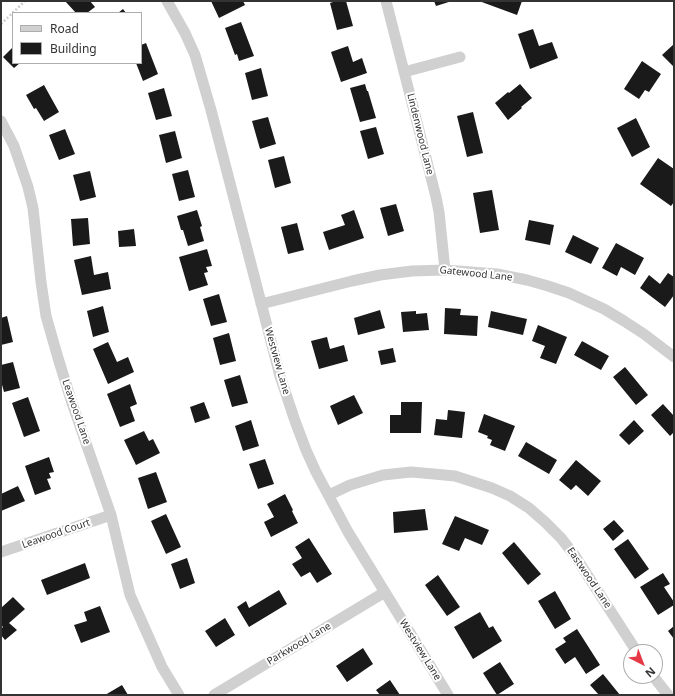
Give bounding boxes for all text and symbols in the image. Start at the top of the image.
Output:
legend [12,12,142,64]
text: Road [50,20,79,37]
text: Building [50,40,97,57]
street label: Lindenwood Lane [404,92,436,176]
street label: Gatewood Lane [439,264,513,284]
street label: Westview Lane [262,326,292,396]
street label: Leawood Lane [59,378,93,446]
street label: Leawood Court [20,517,92,551]
street label: Eastwood Lane [564,545,614,611]
street label: Westview Lane [397,617,443,683]
street label: Parkwood Lane [265,620,333,668]
north arrow [623,644,663,684]
text: N [642,664,659,681]

